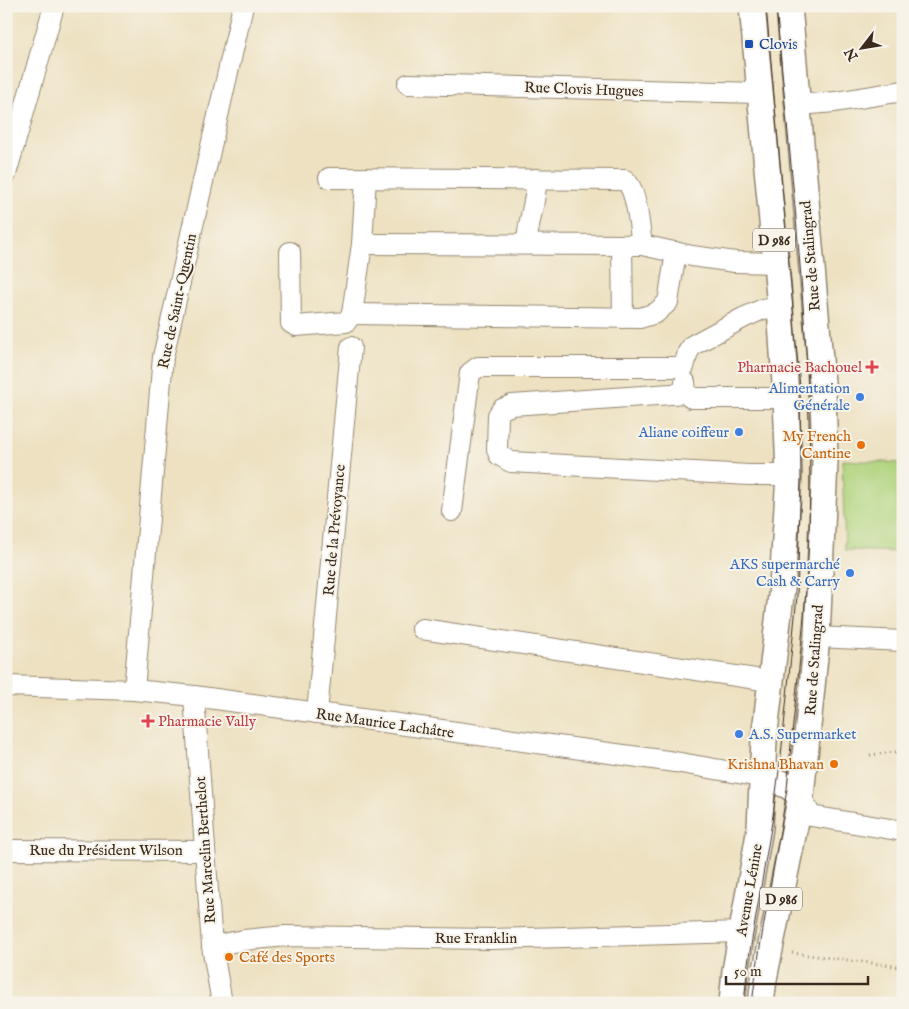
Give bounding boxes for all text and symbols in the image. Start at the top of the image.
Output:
north arrow [836,22,886,72]
place label: Clovis [759,35,798,54]
marker: Clovis [743,38,755,50]
text: N [841,44,863,65]
street label: Rue Clovis Hugues [524,78,644,101]
street label: Rue de Stalingrad [796,199,825,312]
road number: D 986 [753,228,795,252]
street label: Rue de Saint-Quentin [154,232,201,370]
place label: Pharmacie Bachouel [737,358,863,377]
marker: Pharmacie Bachouel [866,361,878,373]
place label: Alimentation Générale [768,379,850,415]
marker: Alimentation Générale [854,391,866,403]
place label: Aliane coiffeur [638,423,729,442]
marker: Aliane coiffeur [733,426,745,438]
place label: My French Cantine [782,427,851,463]
marker: My French Cantine [855,439,867,451]
street label: Rue de la Prévoyance [319,463,350,597]
place label: AKS supermarché Cash & Carry [729,555,841,591]
marker: AKS supermarché Cash & Carry [844,567,856,579]
street label: Rue de Stalingrad [801,603,828,716]
street label: Rue Maurice Lachâtre [315,704,455,743]
place label: Pharmacie Vally [158,712,257,731]
marker: Pharmacie Vally [142,715,154,727]
place label: A.S. Supermarket [748,725,856,744]
marker: A.S. Supermarket [733,728,745,740]
place label: Krishna Bhavan [727,755,824,774]
marker: Krishna Bhavan [828,758,840,770]
street label: Rue Marcelin Berthelot [191,776,220,924]
street label: Rue du Président Wilson [29,841,183,860]
street label: Avenue Lénine [732,842,767,939]
road number: D 986 [760,888,802,911]
street label: Rue Franklin [435,929,517,948]
place label: Café des Sports [239,948,335,967]
marker: Café des Sports [223,951,235,963]
scale bar [726,954,869,986]
text: 50 m [734,962,762,981]

